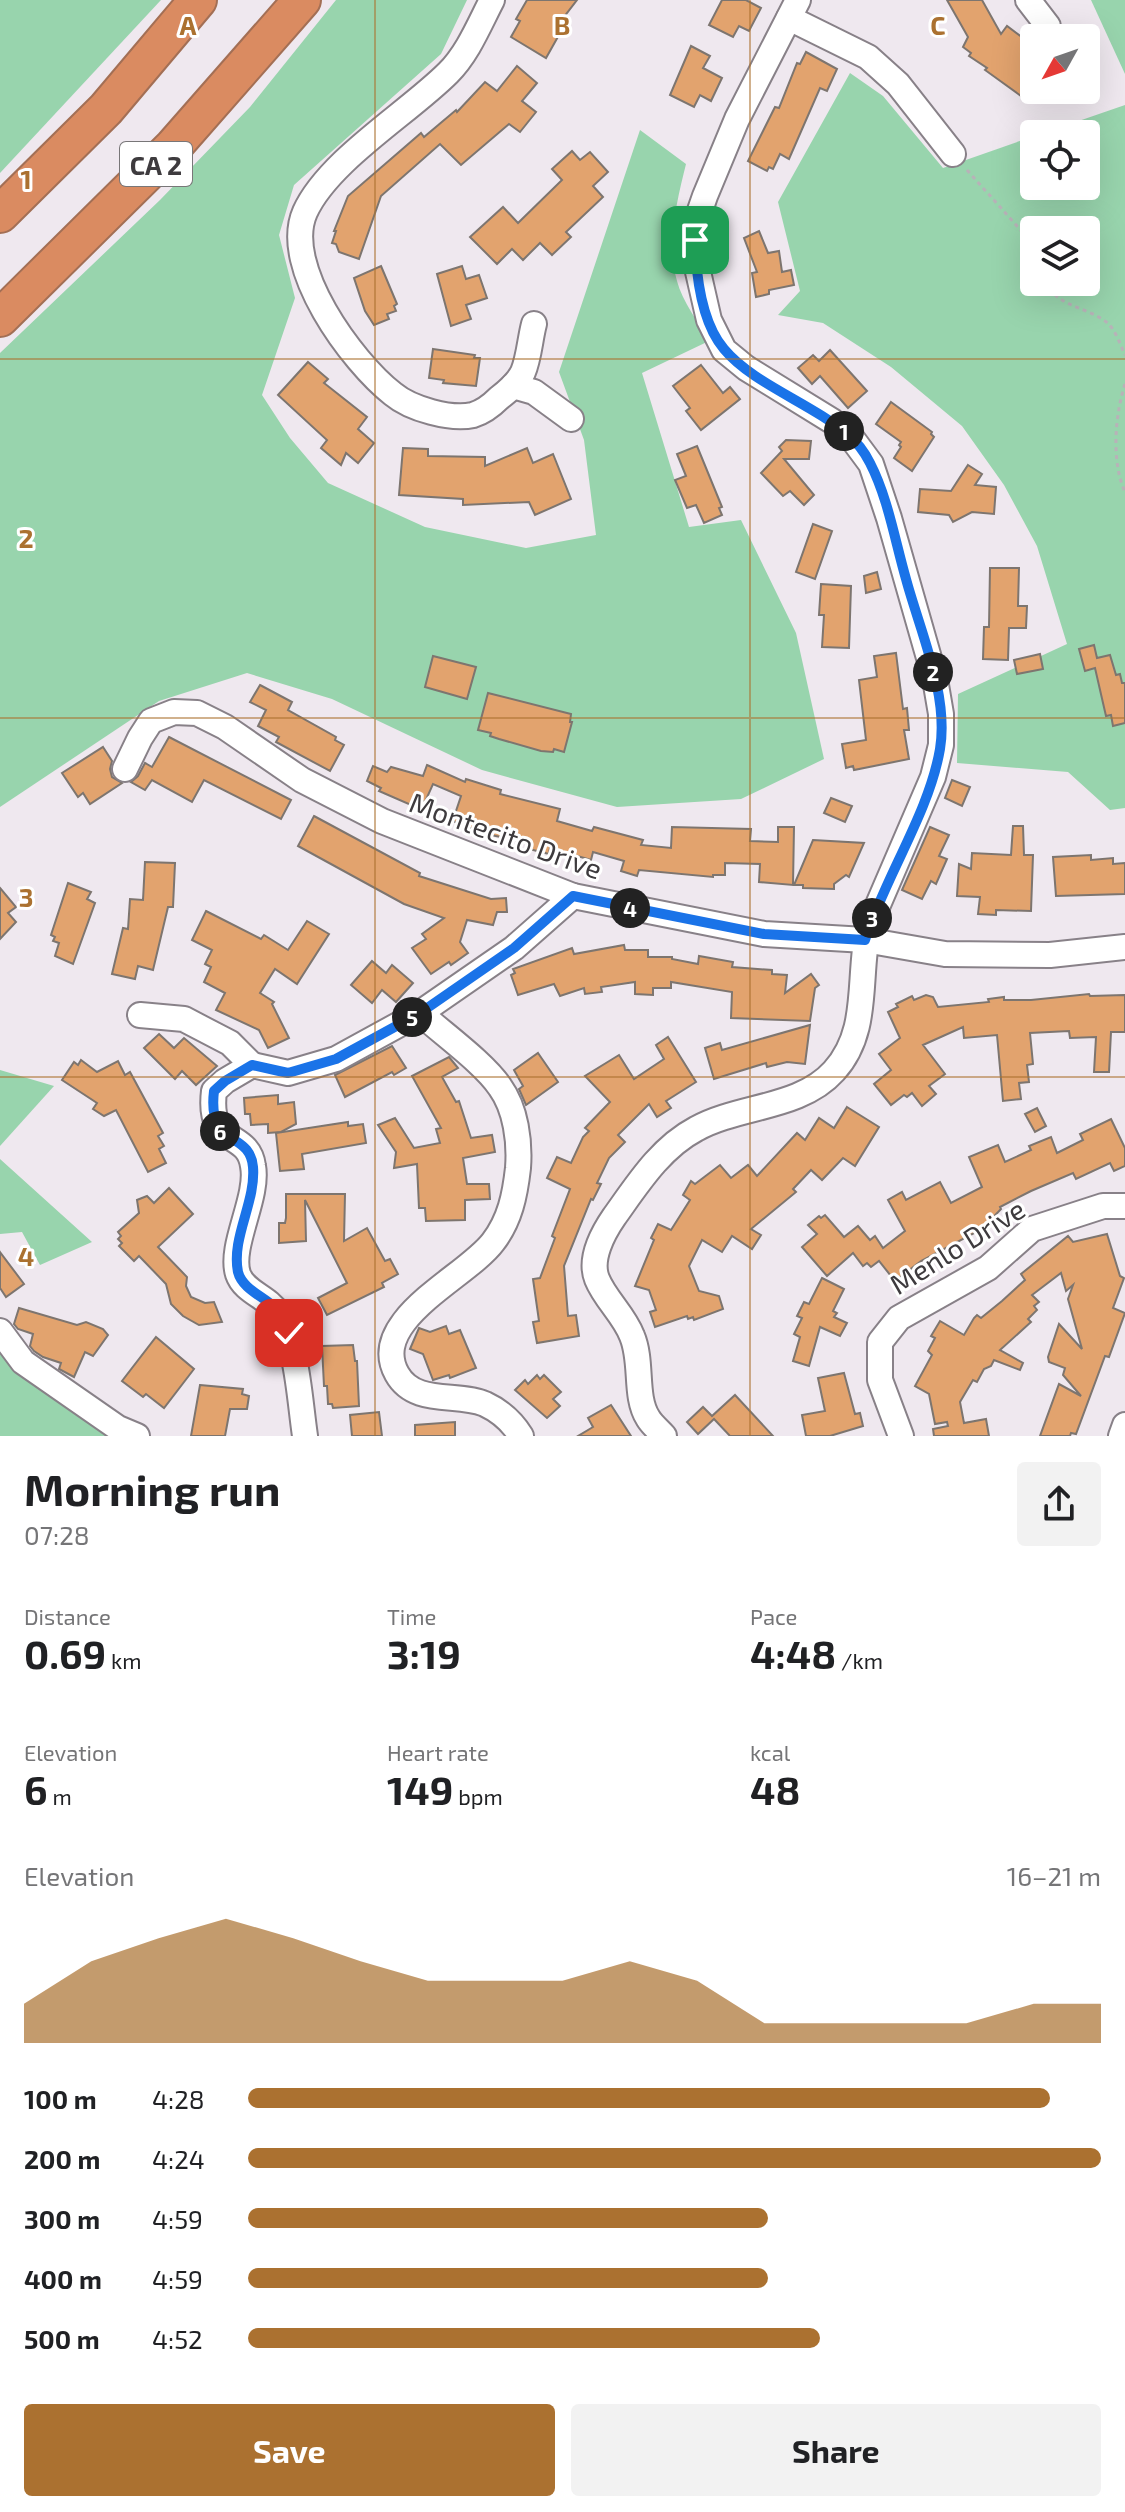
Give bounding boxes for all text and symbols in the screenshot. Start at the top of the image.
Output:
text: A [180,9,197,40]
text: B [554,9,570,40]
text: C [930,9,946,40]
north arrow [1020,24,1100,104]
map controls [1020,24,1100,296]
button: locate [1020,120,1100,200]
road number: CA 2 [120,142,192,186]
text: 1 [20,163,32,194]
pin [661,206,729,274]
button: layers [1020,216,1100,296]
icon: arrive [673,218,717,262]
pin: 1 [824,411,864,451]
text: 1 [839,418,849,444]
text: 2 [18,522,34,553]
pin: 2 [913,652,953,692]
text: 2 [927,659,939,685]
street label: Montecito Drive [405,784,607,886]
text: 3 [19,881,33,912]
pin: 4 [610,888,650,928]
text: 4 [623,895,637,921]
pin: 3 [852,898,892,938]
text: 3 [866,905,878,931]
pin: 5 [392,997,432,1037]
text: 5 [406,1004,418,1030]
pin: 6 [200,1111,240,1151]
text: 6 [214,1118,226,1144]
street label: Menlo Drive [883,1191,1031,1301]
text: 4 [18,1240,34,1271]
pin [255,1299,323,1367]
icon: check [267,1311,311,1355]
text: Morning run [24,1462,280,1515]
button: share [1017,1462,1101,1546]
text: 07:28 [24,1519,90,1550]
text: Distance [24,1603,111,1629]
text: Time [387,1603,436,1629]
text: Pace [750,1603,797,1629]
text: 0.69 [24,1629,106,1677]
text: 3:19 [387,1629,461,1677]
text: 4:48 [750,1629,836,1677]
text: km [106,1647,142,1673]
text: /km [836,1647,883,1673]
text: Elevation [24,1739,117,1765]
text: Heart rate [387,1739,489,1765]
text: kcal [750,1739,790,1765]
text: 6 [24,1765,48,1813]
text: 149 [387,1765,453,1813]
text: 48 [750,1765,800,1813]
text: m [48,1783,72,1809]
text: bpm [453,1783,503,1809]
text: Elevation [24,1860,134,1891]
text: 16–21 m [1007,1860,1101,1891]
text: 100 m [24,2083,97,2114]
text: 4:28 [152,2083,205,2114]
text: 200 m [24,2143,100,2174]
text: 4:24 [152,2143,205,2174]
text: 300 m [24,2203,100,2234]
text: 4:59 [152,2203,203,2234]
text: 400 m [24,2263,102,2294]
text: 4:59 [152,2263,203,2294]
text: 500 m [24,2323,100,2354]
text: 4:52 [152,2323,203,2354]
button: Save [24,2404,555,2496]
button: Share [571,2404,1101,2496]

